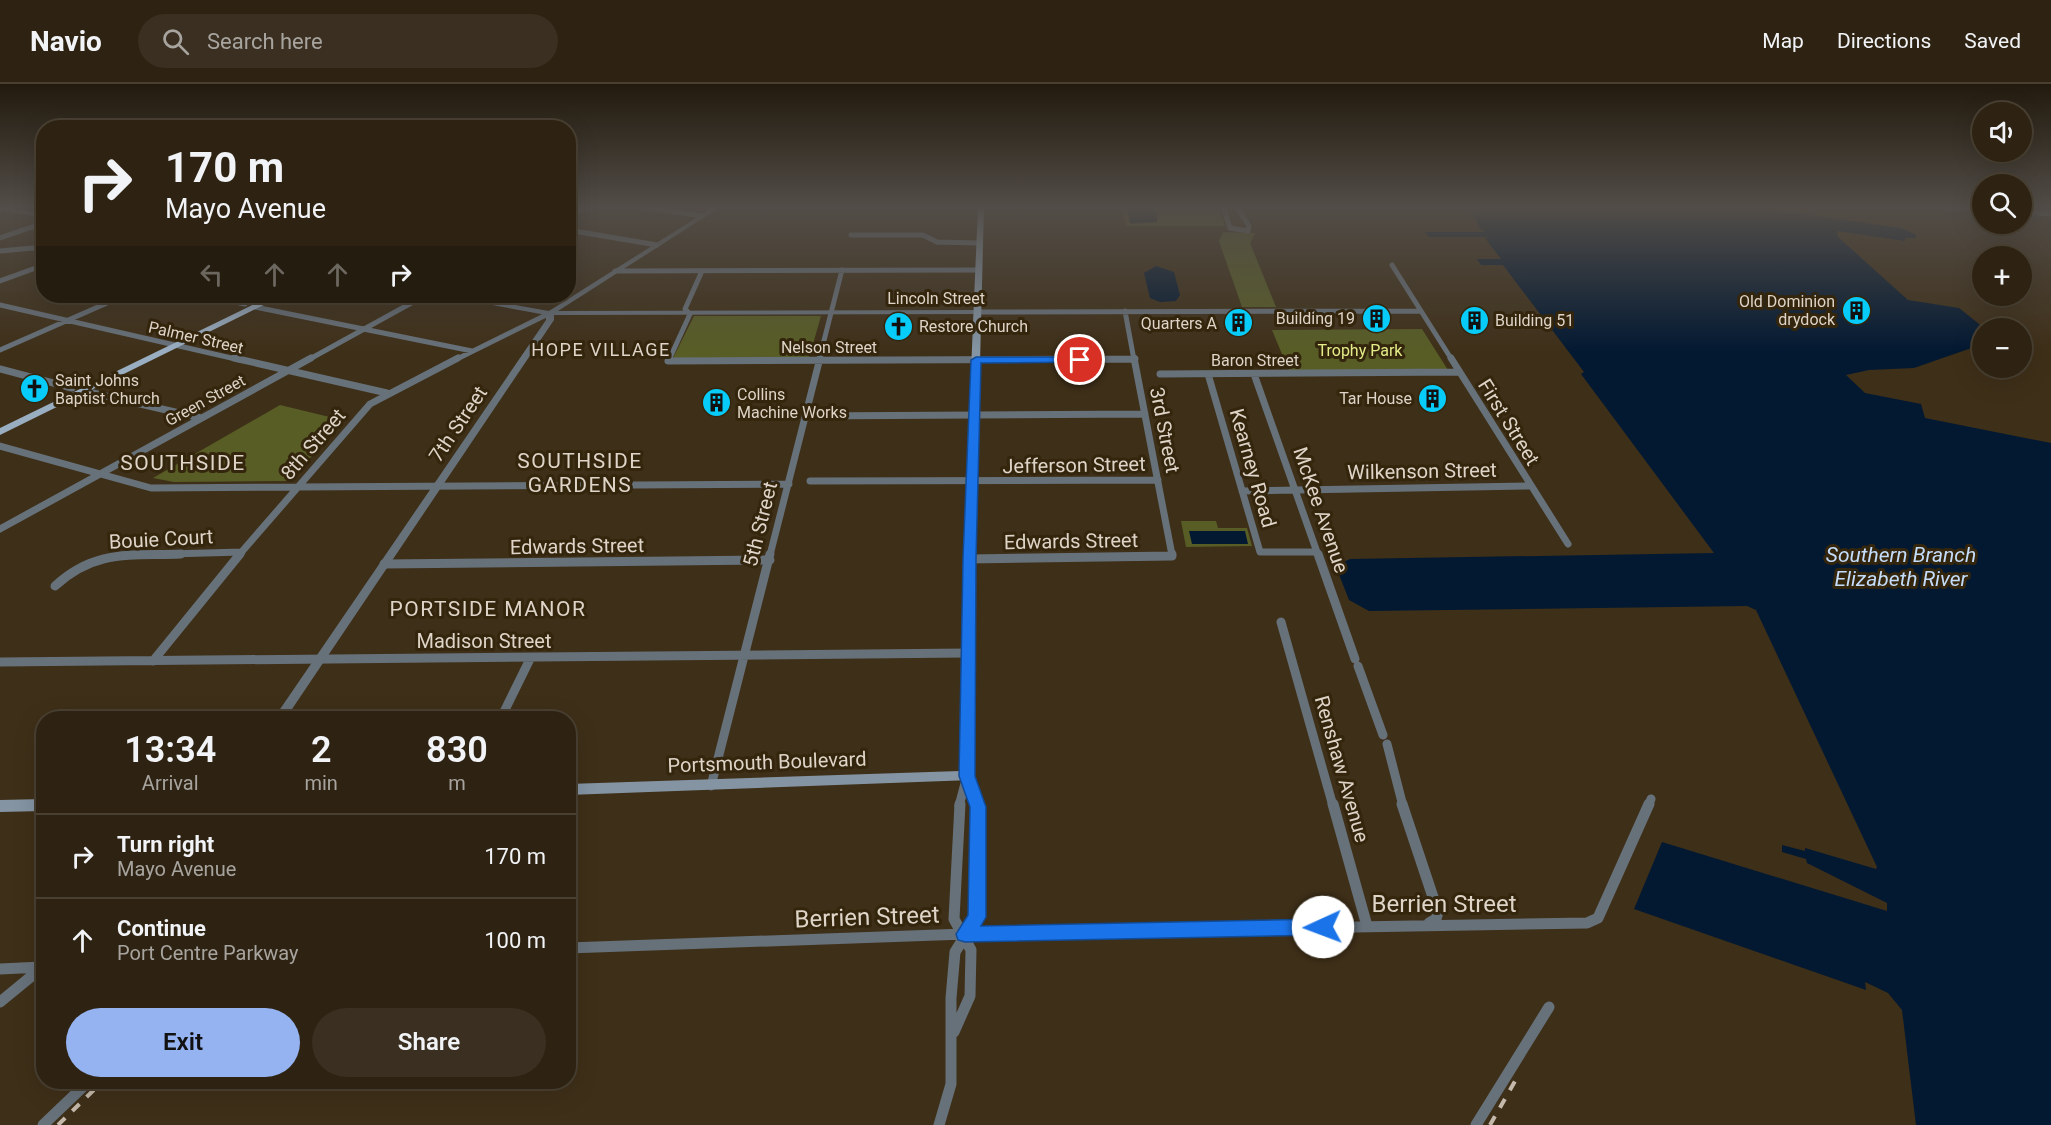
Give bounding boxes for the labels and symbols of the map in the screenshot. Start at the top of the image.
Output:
street label: Lincoln Street [887,289,985,308]
place label: Old Dominion drydock [1739,292,1836,329]
building icon: Old Dominion drydock [1840,294,1872,326]
building icon: Building 19 [1360,302,1392,334]
building icon: Building 51 [1458,304,1490,336]
building icon: Quarters A [1222,307,1254,339]
place label: Building 19 [1276,309,1355,328]
church icon: Restore Church [882,310,914,342]
place label: Building 51 [1495,311,1574,330]
place label: Quarters A [1141,314,1218,333]
street label: Palmer Street [147,317,245,358]
place label: Restore Church [919,317,1028,336]
pin [1054,334,1105,385]
street label: Nelson Street [781,338,877,357]
district label: HOPE VILLAGE [531,339,671,360]
park label: Trophy Park [1318,341,1403,360]
street label: Baron Street [1211,351,1299,370]
place label: Saint Johns Baptist Church [55,371,160,408]
street label: Green Street [162,371,248,430]
church icon: Saint Johns Baptist Church [18,373,50,405]
street label: First Street [1473,374,1545,470]
street label: 7th Street [424,381,492,467]
building icon: Tar House [1417,382,1449,414]
place label: Collins Machine Works [737,385,847,422]
street label: 3rd Street [1145,385,1185,475]
building icon: Collins Machine Works [700,387,732,419]
place label: Tar House [1339,389,1412,408]
street label: 8th Street [276,403,350,485]
street label: Kearney Road [1225,406,1281,530]
street label: McKee Avenue [1288,444,1354,576]
district label: SOUTHSIDE GARDENS [517,449,643,497]
district label: SOUTHSIDE [120,451,246,475]
street label: Jefferson Street [1002,452,1146,478]
street label: Wilkenson Street [1347,458,1497,484]
street label: 5th Street [738,479,782,569]
street label: Bouie Court [108,524,214,554]
street label: Edwards Street [1004,528,1138,554]
street label: Edwards Street [510,533,644,559]
water label: Southern Branch Elizabeth River [1826,543,1976,591]
district label: PORTSIDE MANOR [390,597,586,621]
street label: Madison Street [417,629,551,653]
street label: Renshaw Avenue [1310,693,1374,845]
street label: Portsmouth Boulevard [667,747,867,777]
street label: Berrien Street [1371,890,1517,918]
position arrow [1291,895,1355,959]
street label: Berrien Street [794,900,940,934]

